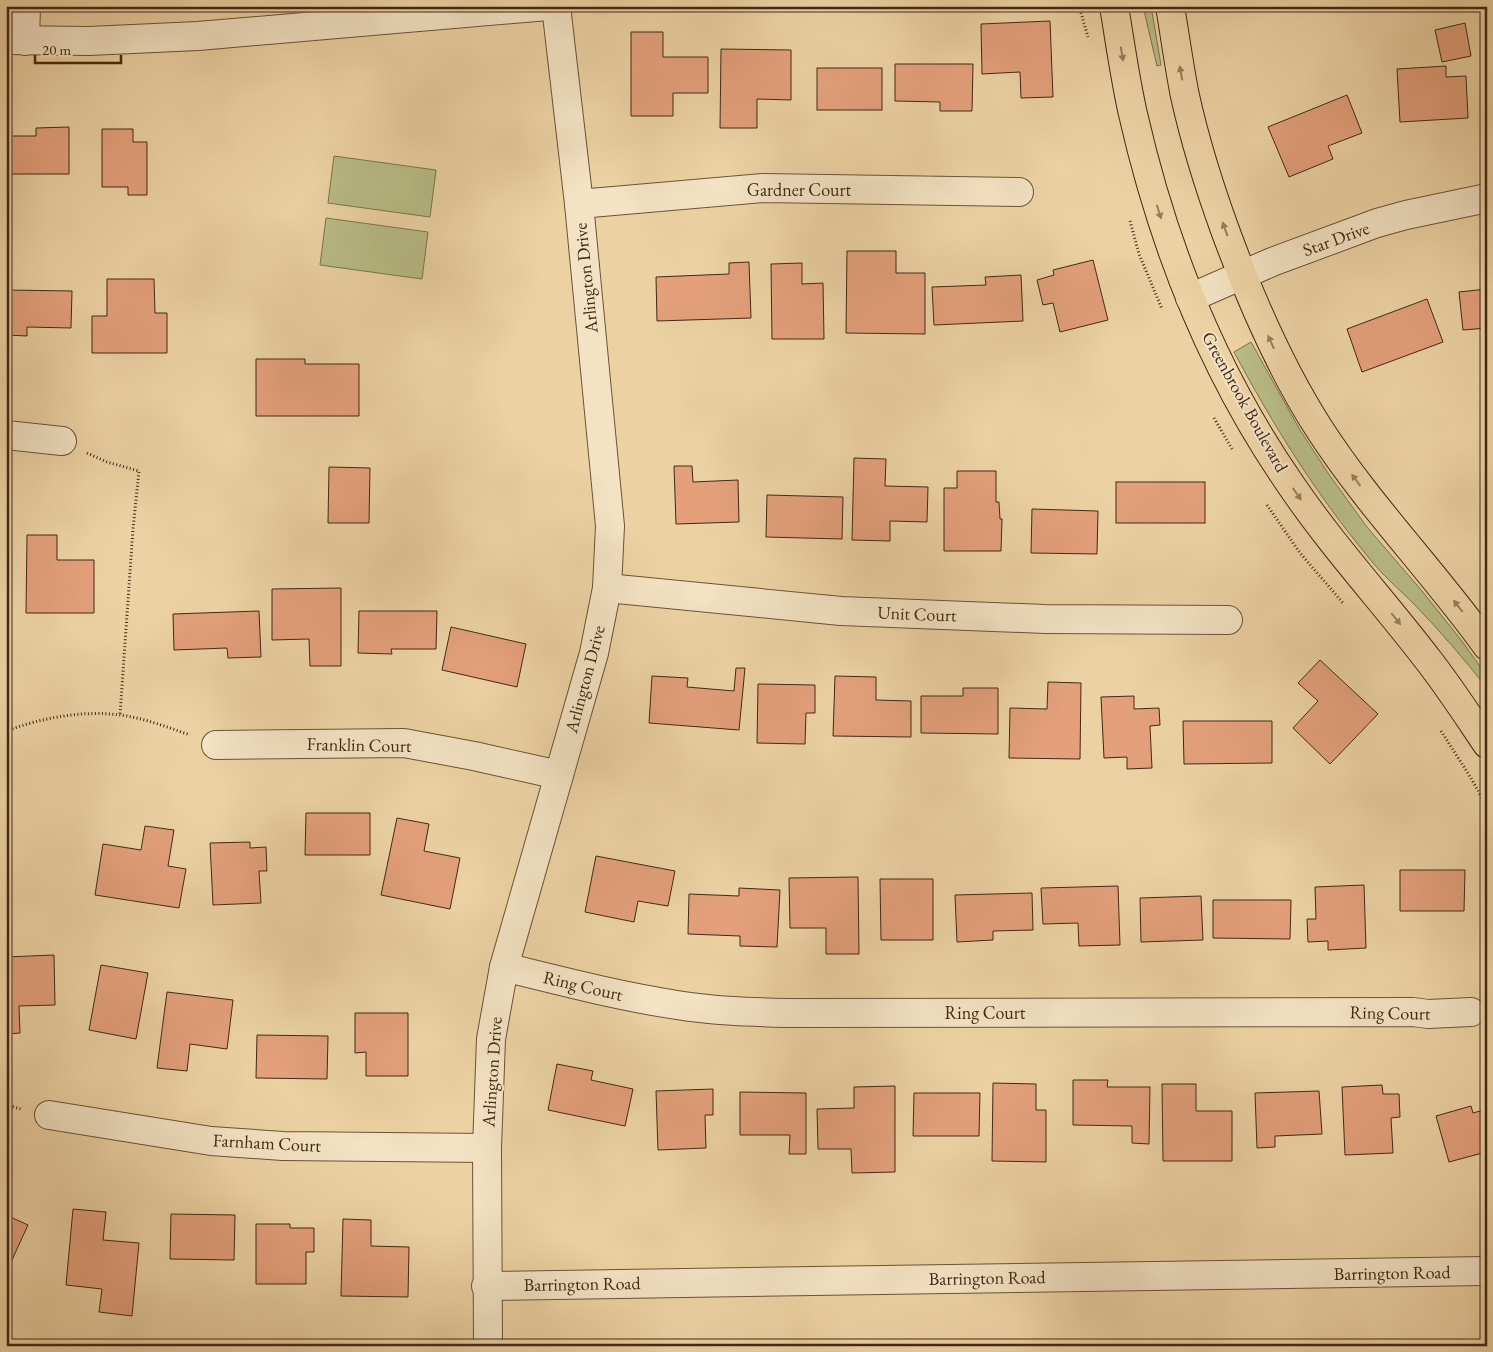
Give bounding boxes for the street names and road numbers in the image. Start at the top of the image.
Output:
street label: Gardner Court [747,178,852,201]
street label: Star Drive [1299,216,1372,261]
street label: Arlington Drive [568,222,603,335]
street label: Greenbrook Boulevard [1197,327,1294,477]
street label: Unit Court [877,601,957,626]
street label: Arlington Drive [559,622,610,736]
street label: Franklin Court [306,732,412,757]
street label: Ring Court [541,965,626,1006]
street label: Ring Court [1349,1000,1431,1025]
street label: Ring Court [944,1001,1026,1024]
street label: Arlington Drive [476,1016,507,1129]
street label: Farnham Court [212,1128,322,1157]
street label: Barrington Road [1333,1260,1452,1285]
street label: Barrington Road [928,1265,1047,1290]
street label: Barrington Road [523,1271,642,1296]

